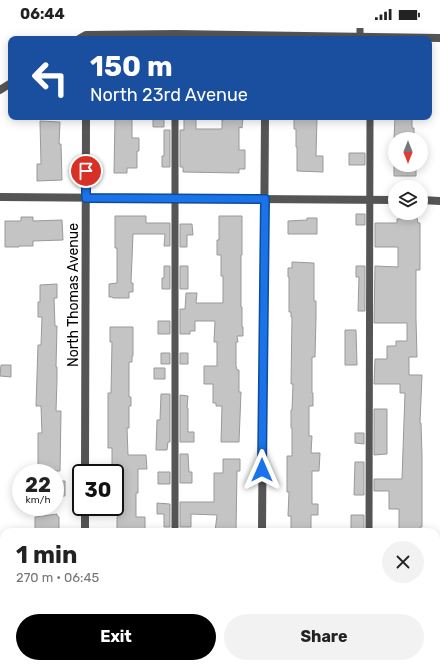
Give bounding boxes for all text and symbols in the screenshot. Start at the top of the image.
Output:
text: 06:44 [20,5,65,23]
text: 150 m [90,50,173,83]
icon: left [24,52,76,104]
text: North 23rd Avenue [90,84,248,106]
north arrow [388,132,428,172]
map controls [388,132,428,220]
pin [69,154,103,188]
icon: arrive [75,160,97,182]
button: layers [388,180,428,220]
street label: North Thomas Avenue [65,223,82,367]
position arrow [241,449,283,491]
speed limit sign: 30 [72,464,124,516]
text: 22 [25,473,51,497]
text: km/h [26,494,50,506]
text: 1 min [16,541,77,569]
button: close [382,541,424,583]
text: 270 m · 06:45 [16,570,99,585]
button: Exit [16,614,216,660]
button: Share [224,614,424,660]

